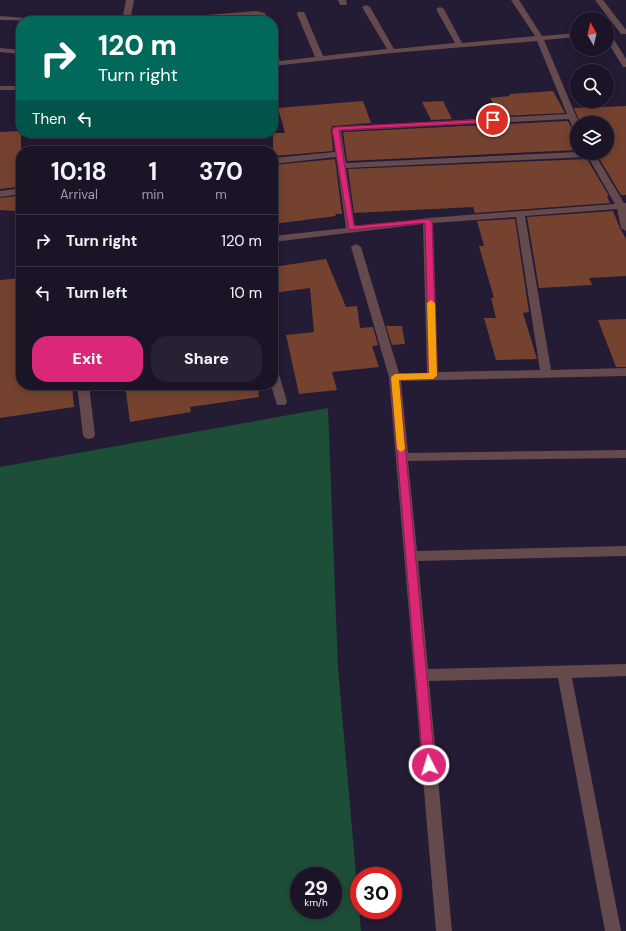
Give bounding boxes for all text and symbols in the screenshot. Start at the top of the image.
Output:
north arrow [570,12,614,56]
map controls [570,12,614,160]
text: 120 m [98,27,177,64]
icon: right [32,32,84,84]
text: Turn right [98,63,178,87]
button: search [570,64,614,108]
pin [476,103,510,137]
icon: left [74,108,96,130]
text: Then [32,109,66,129]
icon: arrive [482,109,504,131]
button: layers [570,116,614,160]
text: 10:18 [51,156,107,187]
text: 1 [148,156,157,187]
text: 370 [199,156,243,187]
text: Arrival [60,186,98,203]
text: min [142,186,164,203]
text: m [215,186,227,203]
icon: right [32,230,54,252]
text: Turn right [66,231,137,251]
text: 120 m [221,231,262,251]
icon: left [32,282,54,304]
text: Turn left [66,283,127,303]
text: 10 m [230,283,262,303]
button: Exit [32,336,143,382]
button: Share [151,336,262,382]
position arrow [408,744,450,786]
speed limit sign: 30 [350,867,402,919]
text: 29 [304,875,328,901]
text: km/h [304,896,328,909]

